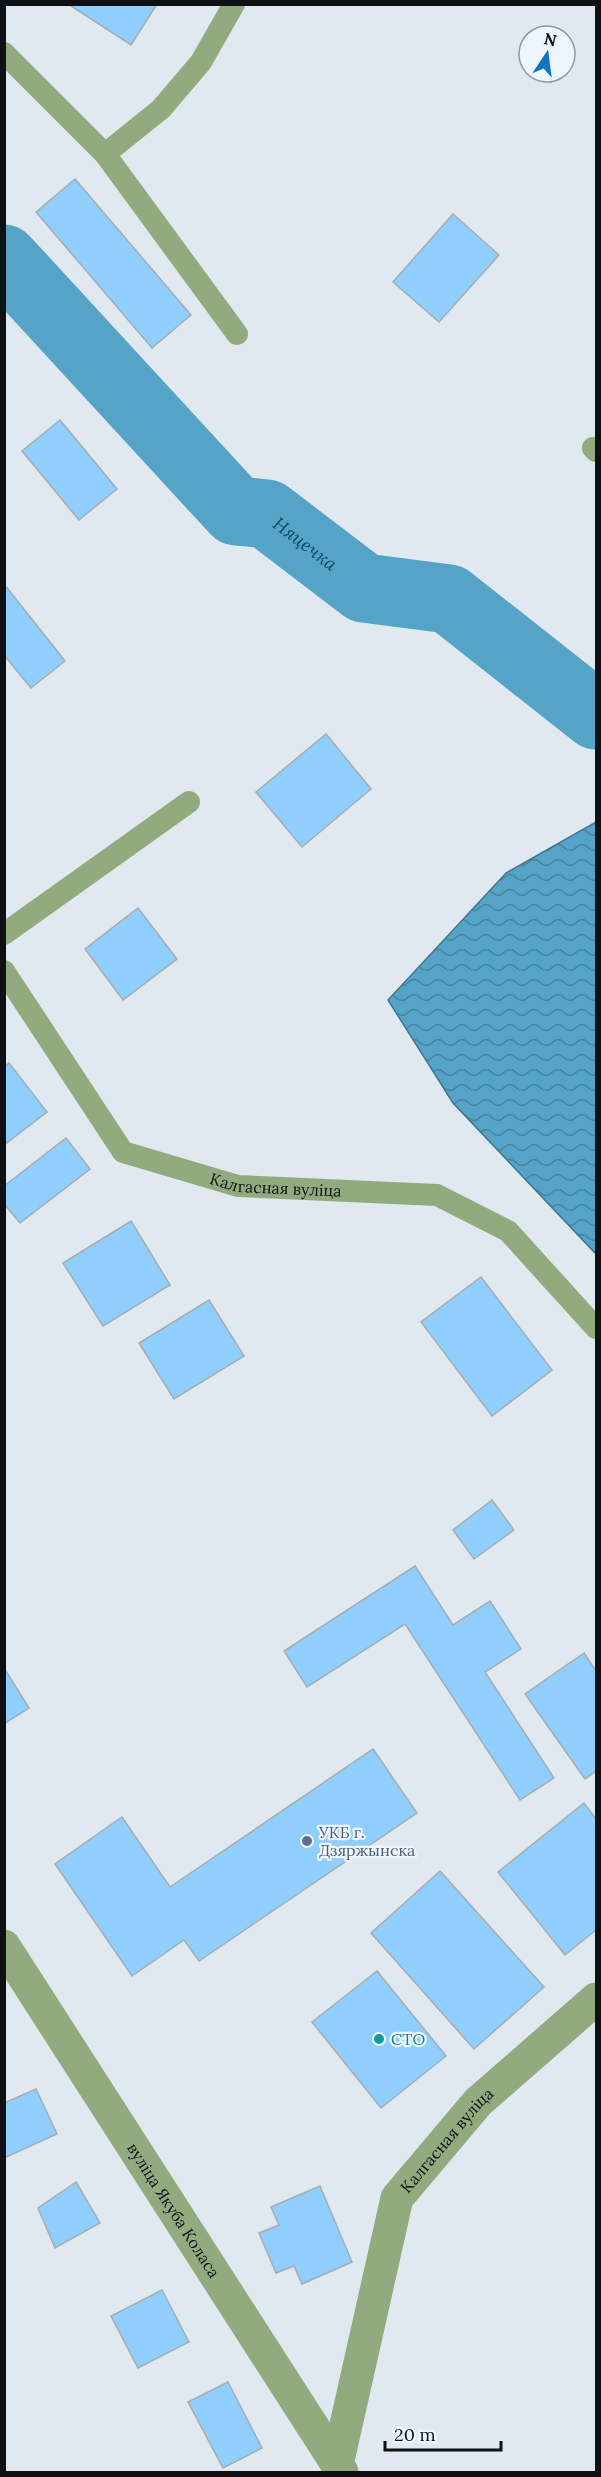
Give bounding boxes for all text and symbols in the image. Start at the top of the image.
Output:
north arrow [517,24,577,84]
text: N [542,28,559,51]
water label: Няцечка [269,512,342,575]
street label: Калгасная вуліца [208,1168,342,1201]
place label: УКБ г. Дзяржынска [318,1822,415,1860]
marker: УКБ г. Дзяржынска [300,1834,314,1848]
place label: СТО [391,2029,425,2049]
marker: СТО [372,2032,386,2046]
street label: Калгасная вуліца [396,2083,497,2197]
street label: вуліца Якуба Коласа [123,2139,224,2281]
scale bar [385,2414,500,2452]
text: 20 m [394,2423,436,2446]

